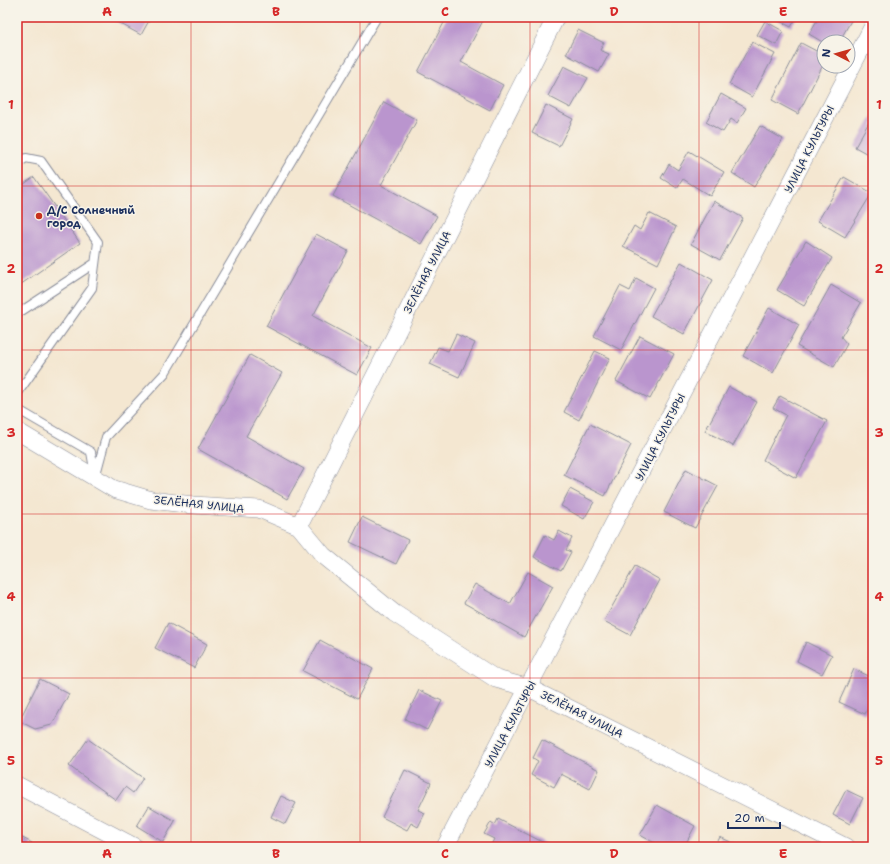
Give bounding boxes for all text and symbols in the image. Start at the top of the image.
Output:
text: A [102,3,112,20]
text: B [272,3,280,20]
text: C [441,3,449,20]
text: D [609,3,619,20]
text: E [779,3,788,20]
north arrow [816,34,856,74]
text: N [819,48,834,58]
text: 1 [8,96,14,113]
text: 1 [876,96,882,113]
street label: УЛИЦА КУЛЬТУРЫ [781,103,838,196]
place label: Д/С Солнечный город [47,203,135,231]
marker: Д/С Солнечный город [34,211,44,221]
street label: ЗЕЛЁНАЯ УЛИЦА [400,228,455,316]
text: 2 [6,260,16,277]
text: 2 [874,260,884,277]
street label: УЛИЦА КУЛЬТУРЫ [632,391,689,484]
text: 3 [6,424,16,441]
text: 3 [874,424,884,441]
street label: ЗЕЛЁНАЯ УЛИЦА [153,492,245,517]
text: 4 [6,588,16,605]
text: 4 [874,588,884,605]
street label: УЛИЦА КУЛЬТУРЫ [481,678,540,770]
street label: ЗЕЛЁНАЯ УЛИЦА [538,687,626,742]
text: 5 [7,752,15,769]
text: 5 [875,752,883,769]
scale bar [728,804,780,830]
text: 20 m [734,810,765,826]
text: A [102,845,112,862]
text: B [272,845,280,862]
text: C [441,845,449,862]
text: D [609,845,619,862]
text: E [779,845,788,862]

